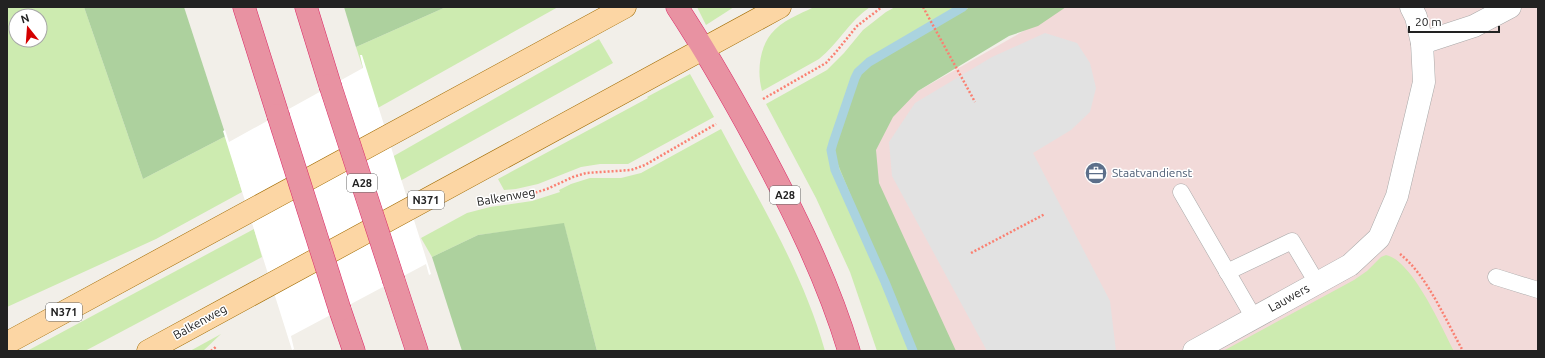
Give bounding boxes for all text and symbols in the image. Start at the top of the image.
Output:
north arrow [8,8,48,48]
scale bar [1409,8,1499,34]
text: N [19,11,31,25]
text: 20 m [1415,15,1442,28]
office icon: Staatvandienst [1083,160,1109,186]
place label: Staatvandienst [1112,166,1193,179]
road number: A28 [347,174,377,192]
street label: Balkenweg [476,185,536,208]
road number: A28 [770,186,800,204]
road number: N371 [408,191,444,209]
street label: Lauwers [1266,281,1312,314]
street label: Balkenweg [171,302,229,342]
road number: N371 [46,303,82,321]

